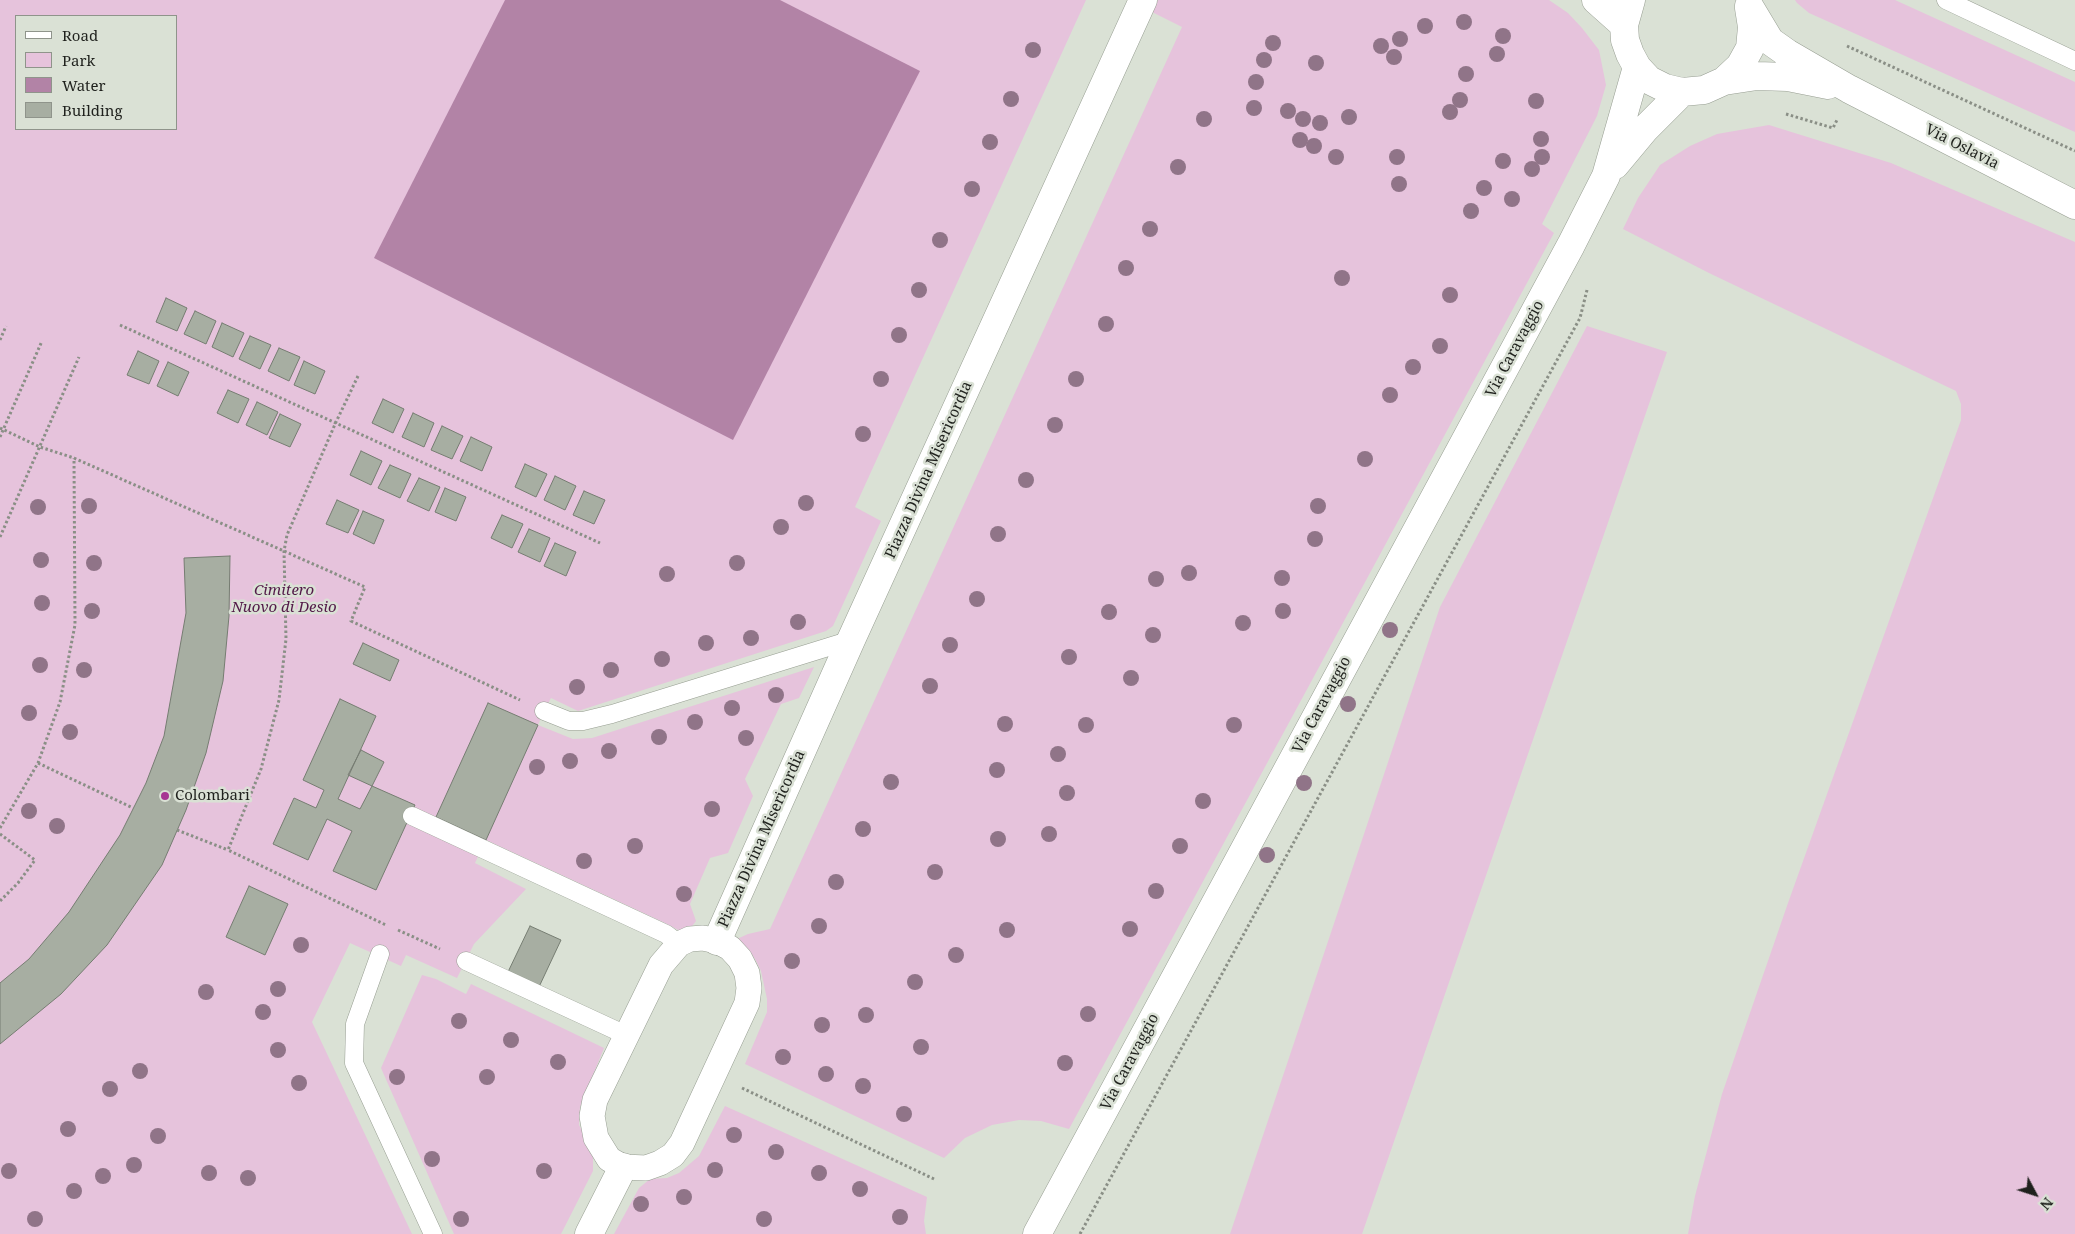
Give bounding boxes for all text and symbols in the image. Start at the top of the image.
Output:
legend [15,15,178,130]
text: Road [62,25,98,45]
text: Park [62,50,95,70]
text: Water [62,75,105,95]
text: Building [62,100,123,120]
street label: Via Oslavia [1922,121,2002,173]
street label: Via Caravaggio [1482,298,1548,400]
street label: Piazza Divina Misericordia [882,379,976,561]
park label: Cimitero Nuovo di Desio [231,582,337,617]
street label: Via Caravaggio [1289,654,1355,756]
street label: Piazza Divina Misericordia [715,748,809,930]
place label: Colombari [175,787,250,805]
marker: Colombari [159,790,171,802]
street label: Via Caravaggio [1097,1011,1163,1113]
north arrow [2010,1169,2060,1219]
text: N [2036,1194,2058,1214]

